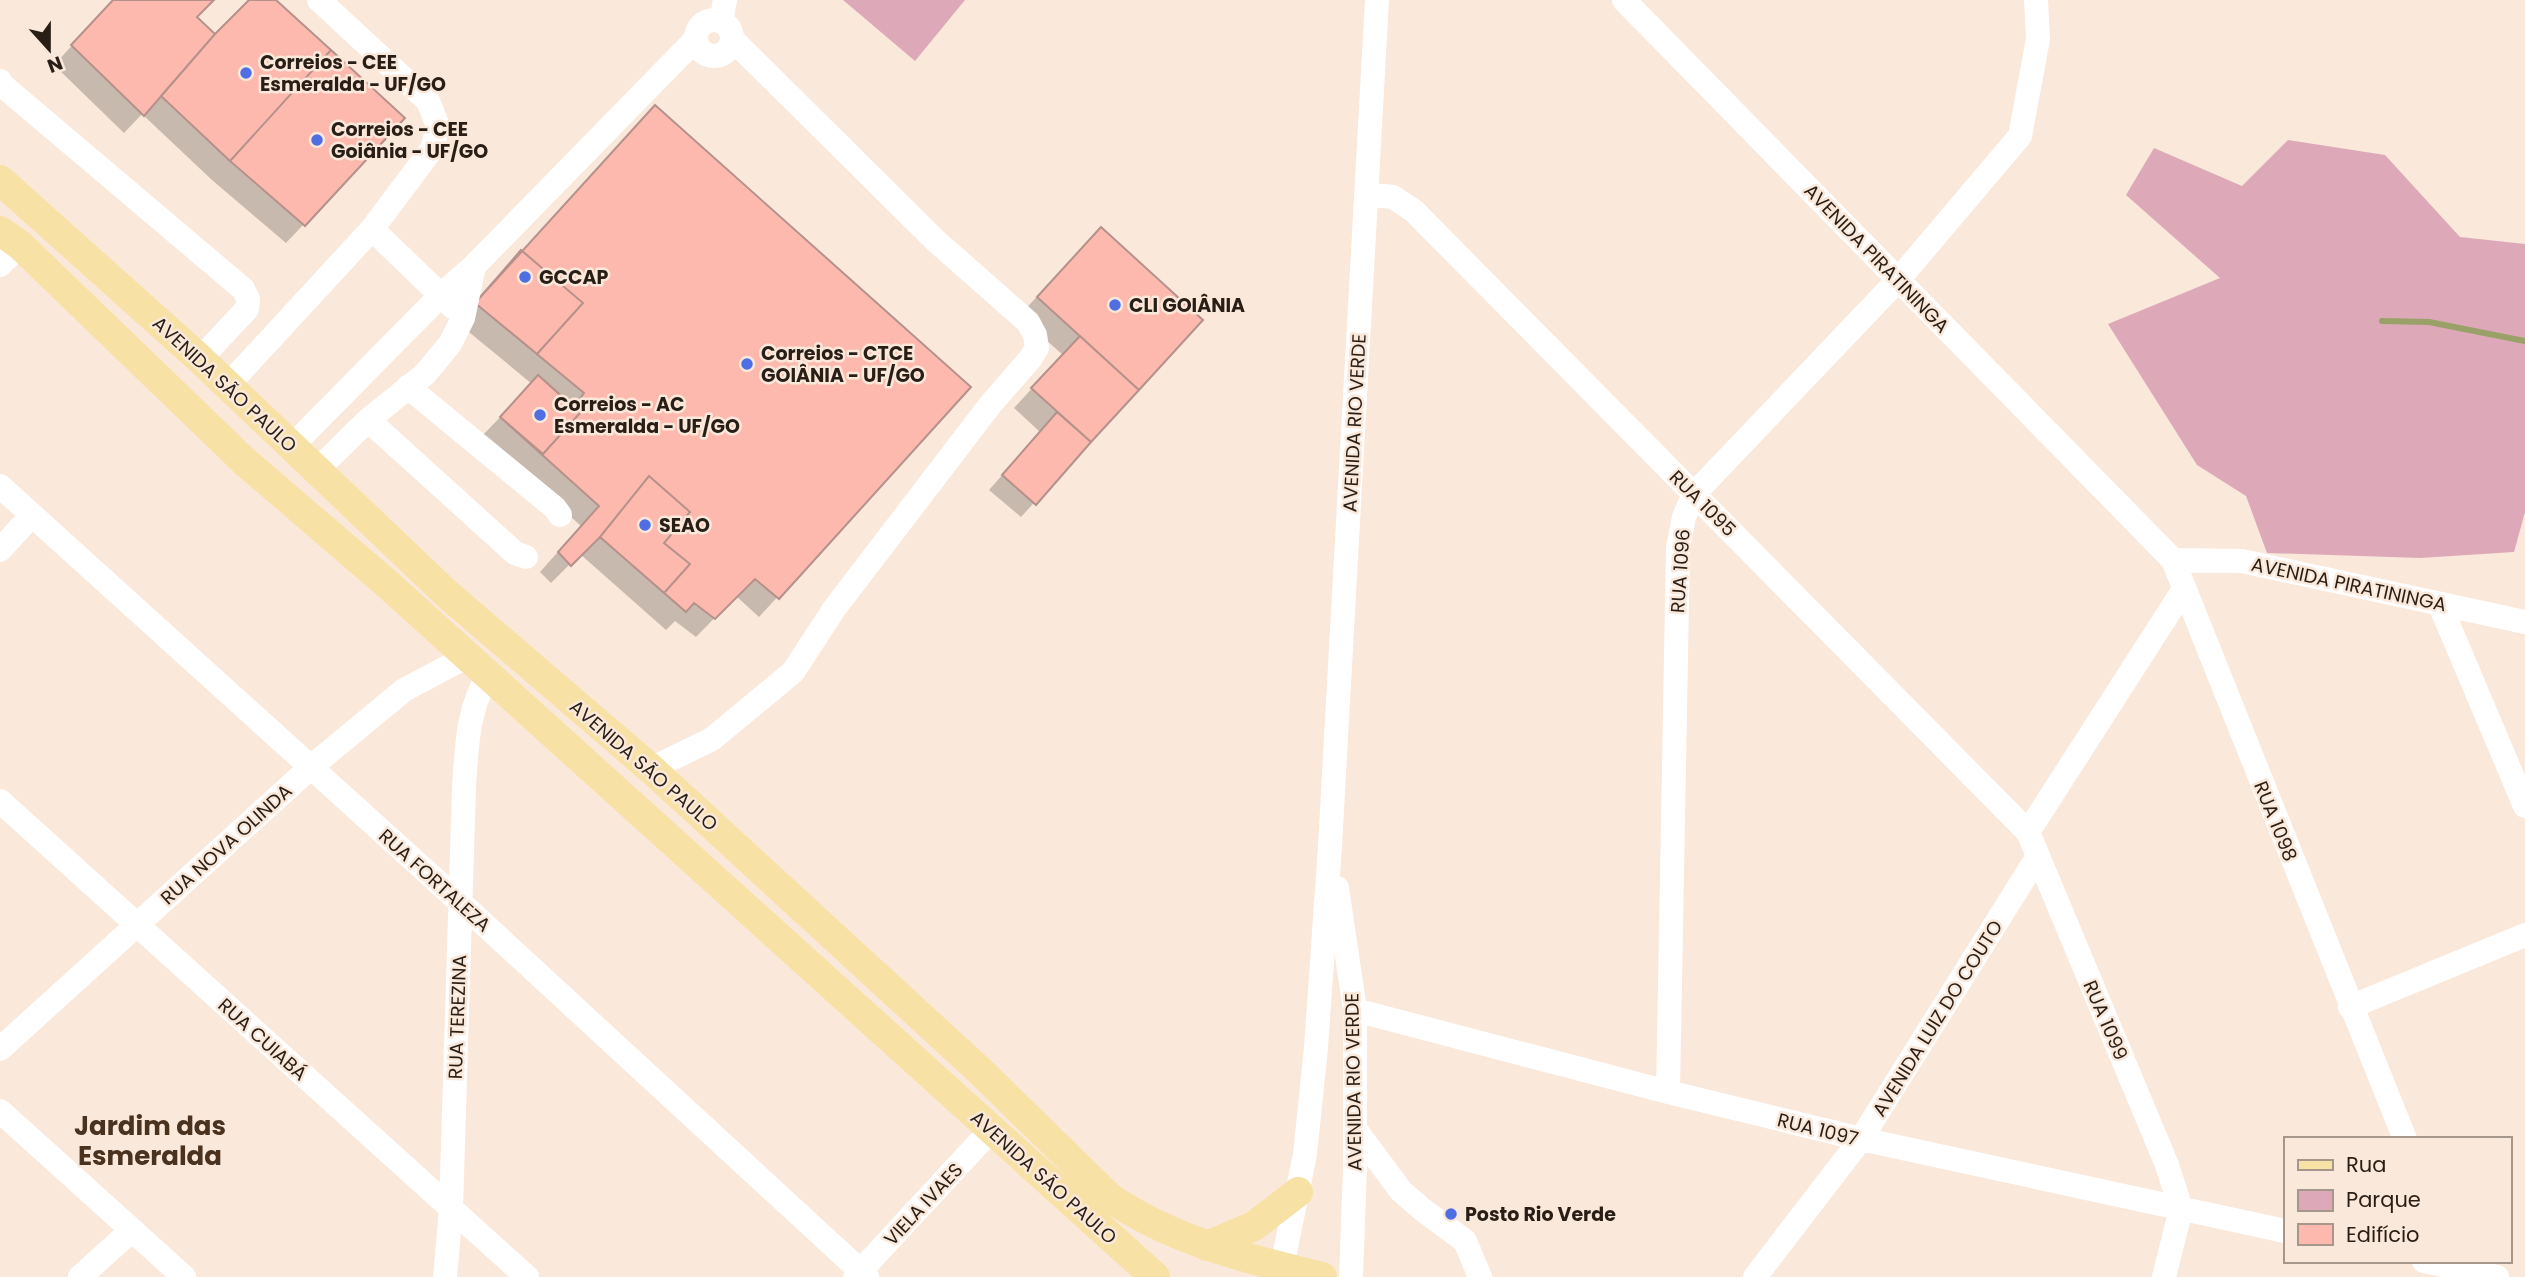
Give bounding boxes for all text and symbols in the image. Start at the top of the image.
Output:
north arrow [14,14,84,84]
text: N [43,49,66,80]
place label: Correios - CEE Esmeralda - UF/GO [260,49,446,98]
marker: Correios - CEE Esmeralda - UF/GO [238,65,254,81]
place label: Correios - CEE Goiânia - UF/GO [331,116,488,165]
marker: Correios - CEE Goiânia - UF/GO [309,132,325,148]
street label: AVENIDA PIRATININGA [1798,178,1956,339]
place label: GCCAP [539,264,608,291]
marker: GCCAP [517,269,533,285]
place label: CLI GOIÂNIA [1129,292,1245,319]
marker: CLI GOIÂNIA [1107,297,1123,313]
street label: AVENIDA SÃO PAULO [147,310,303,459]
street label: AVENIDA RIO VERDE [1336,333,1373,513]
place label: Correios - CTCE GOIÂNIA - UF/GO [761,340,925,389]
marker: Correios - CTCE GOIÂNIA - UF/GO [739,356,755,372]
place label: Correios - AC Esmeralda - UF/GO [554,391,740,440]
marker: Correios - AC Esmeralda - UF/GO [532,407,548,423]
street label: RUA 1095 [1663,464,1742,543]
place label: SEAO [659,512,710,539]
marker: SEAO [637,517,653,533]
street label: RUA 1096 [1664,528,1697,614]
street label: AVENIDA PIRATININGA [2249,551,2449,618]
street label: AVENIDA SÃO PAULO [564,693,724,837]
street label: RUA 1098 [2247,777,2304,865]
street label: RUA NOVA OLINDA [155,778,298,911]
street label: RUA FORTALEZA [373,823,497,938]
street label: AVENIDA LUIZ DO COUTO [1866,915,2009,1122]
street label: RUA TEREZINA [442,954,473,1080]
street label: RUA 1099 [2077,976,2134,1064]
street label: RUA CUIABÁ [212,992,313,1087]
street label: AVENIDA RIO VERDE [1338,993,1369,1171]
street label: AVENIDA SÃO PAULO [965,1104,1123,1251]
street label: RUA 1097 [1775,1106,1861,1153]
district label: Jardim das Esmeralda [74,1108,226,1174]
legend [2284,1137,2511,1263]
text: Rua [2346,1150,2386,1179]
street label: VIELA IVAES [878,1157,969,1252]
text: Parque [2346,1185,2421,1214]
place label: Posto Rio Verde [1465,1201,1616,1228]
marker: Posto Rio Verde [1443,1206,1459,1222]
text: Edifício [2346,1220,2420,1249]

